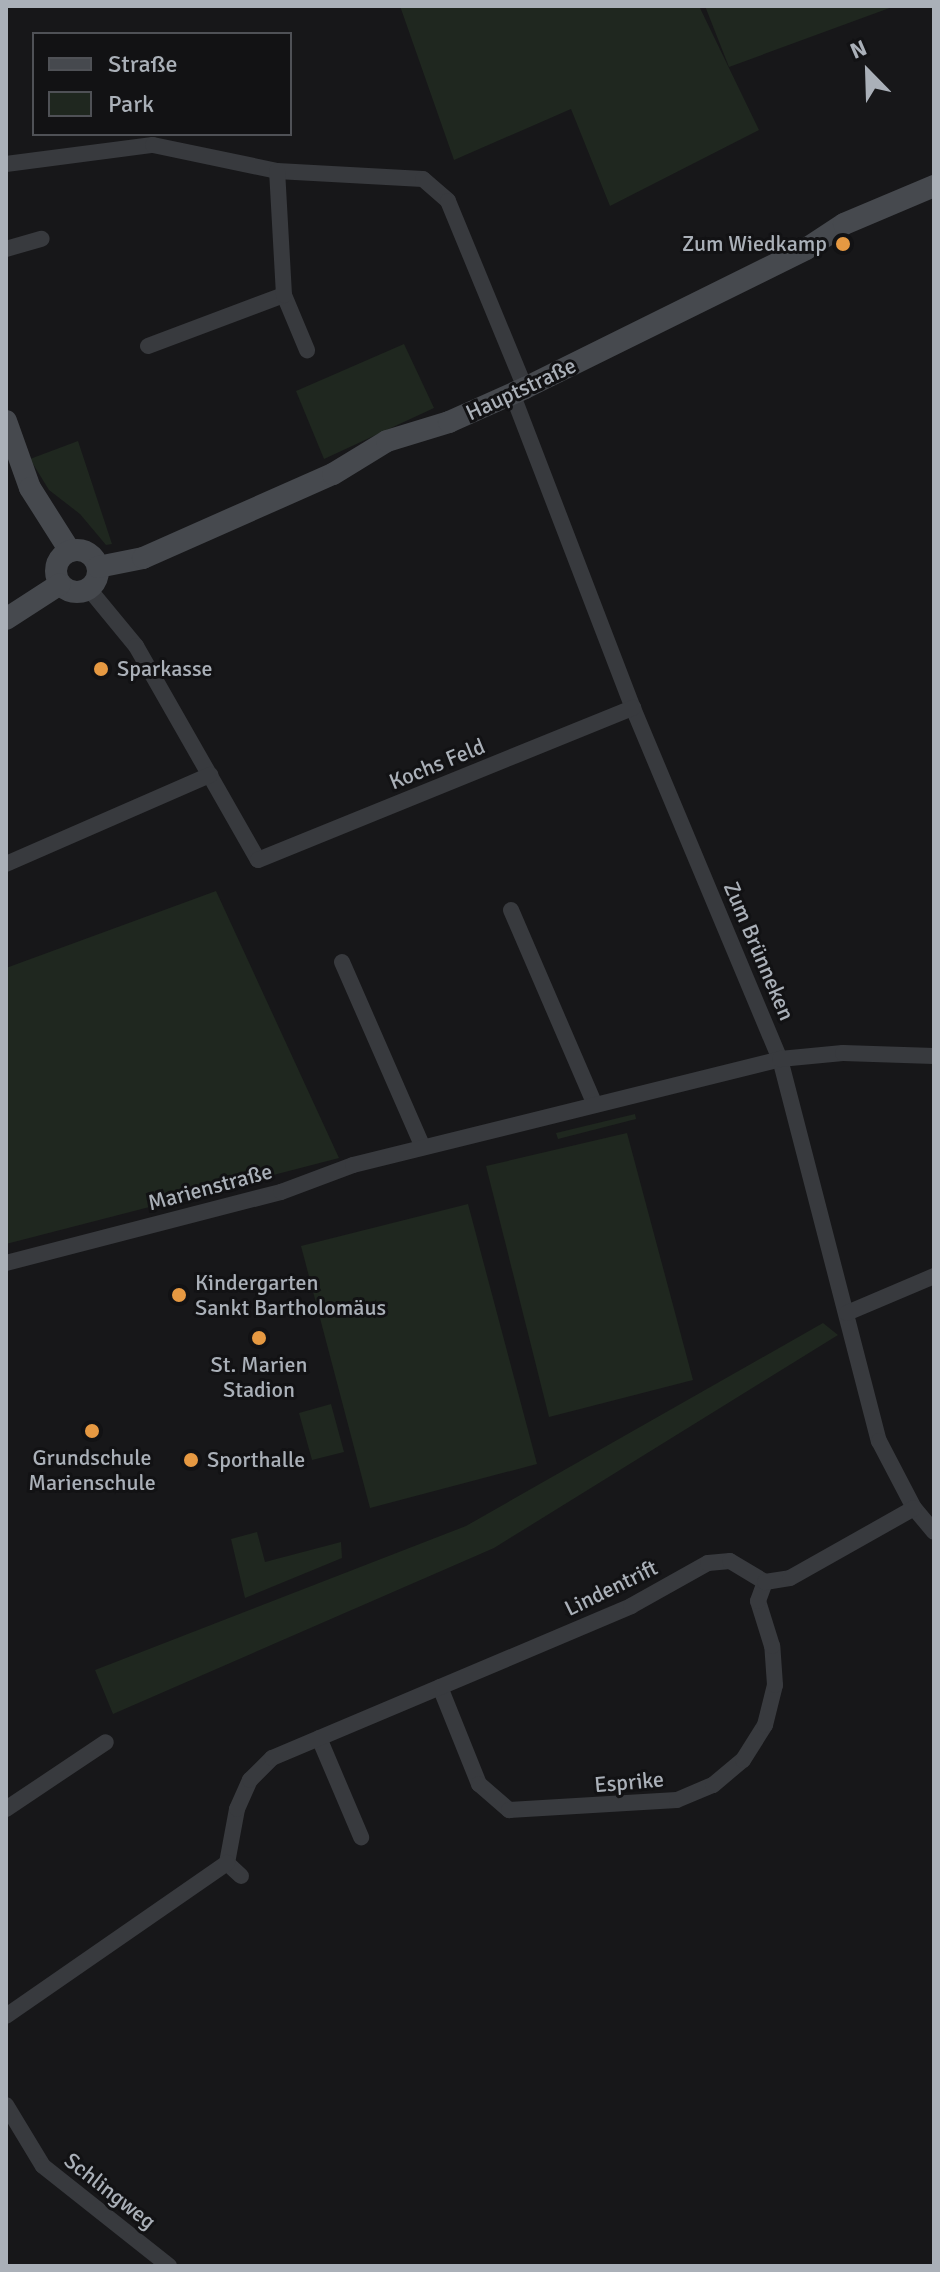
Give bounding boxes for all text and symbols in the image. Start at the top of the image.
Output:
legend [32,32,292,136]
north arrow [828,32,908,112]
text: N [846,34,871,65]
text: Straße [108,49,178,79]
text: Park [108,89,154,119]
place label: Zum Wiedkamp [682,231,827,257]
marker: Zum Wiedkamp [834,235,852,253]
street label: Hauptstraße [462,352,580,426]
place label: Sparkasse [117,656,213,682]
marker: Sparkasse [92,660,110,678]
street label: Kochs Feld [385,733,489,795]
street label: Zum Brünneken [718,878,800,1024]
street label: Marienstraße [145,1158,275,1216]
place label: Kindergarten Sankt Bartholomäus [195,1269,386,1320]
marker: Kindergarten Sankt Bartholomäus [170,1286,188,1304]
marker: St. Marien Stadion [250,1329,268,1347]
place label: St. Marien Stadion [211,1351,307,1402]
marker: Grundschule Marienschule [83,1422,101,1440]
place label: Grundschule Marienschule [28,1444,156,1496]
place label: Sporthalle [207,1447,305,1473]
marker: Sporthalle [182,1451,200,1469]
street label: Lindentrift [560,1554,662,1622]
street label: Esprike [593,1766,665,1798]
street label: Schlingweg [59,2147,161,2235]

